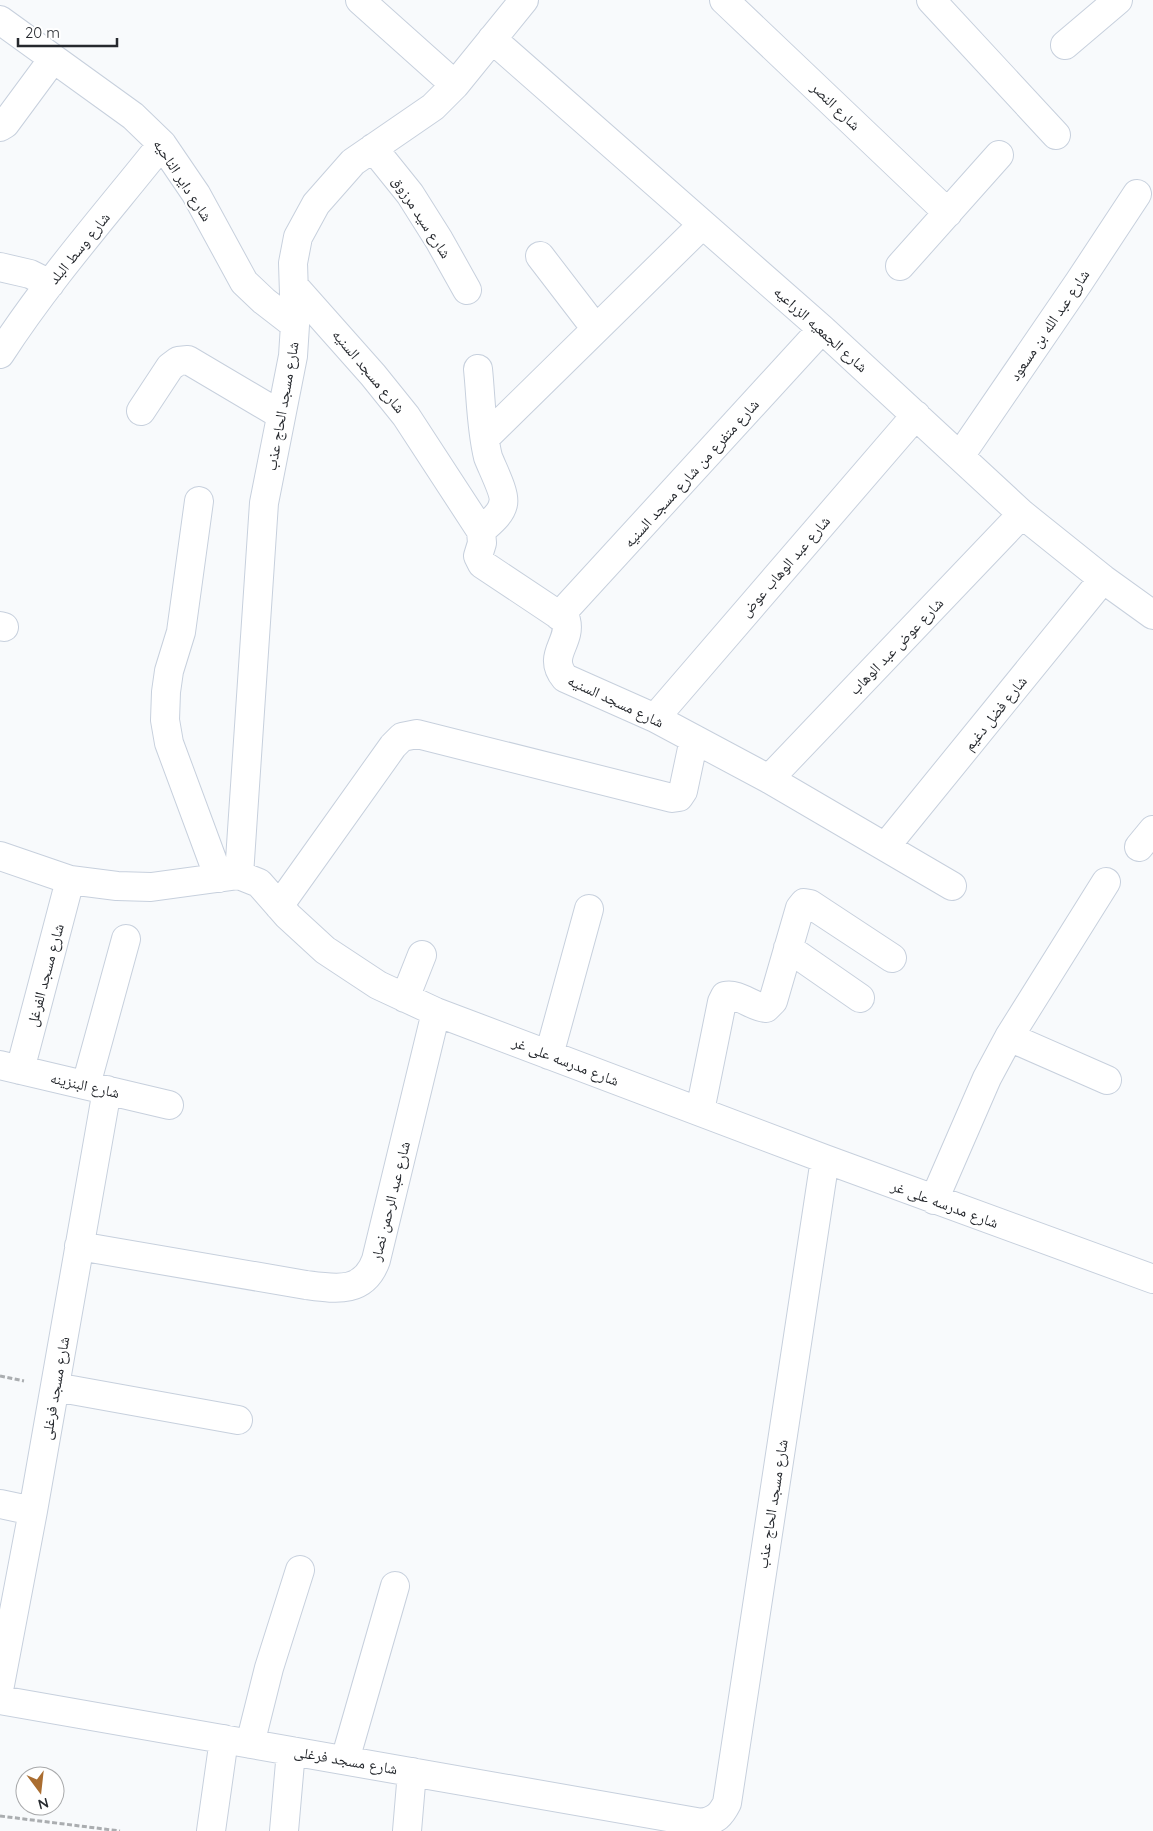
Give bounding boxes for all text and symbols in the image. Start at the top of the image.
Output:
scale bar [18,15,116,47]
text: 20 m [25,23,60,42]
street label: شارع النصر [806,77,865,135]
street label: شارع داير الناحيه [149,135,217,225]
street label: شارع سيد مرزوق [387,172,456,262]
street label: شارع وسط البلد [44,208,115,288]
street label: شارع عبد الله بن مسعود [1005,266,1094,385]
street label: شارع الجمعيه الزراعيه [769,282,872,377]
street label: شارع مسجد السنيه [328,325,410,418]
street label: شارع مسجد الحاج عذب [261,340,304,472]
street label: شارع متفرع من شارع مسجد السنيه [619,395,764,552]
street label: شارع عبد الوهاب عوض [736,511,835,621]
street label: شارع عوض عبد الوهاب [845,593,948,699]
street label: شارع مسجد السنيه [564,670,667,733]
street label: شارع فضل دغيم [959,672,1032,755]
street label: شارع مسجد الفرغل [22,921,69,1029]
street label: شارع مدرسه على غر [509,1032,622,1091]
street label: شارع البنزينه [48,1068,122,1103]
street label: شارع عبد الرحمن نصار [366,1139,415,1264]
street label: شارع مدرسه على غر [888,1176,1001,1233]
street label: شارع مسجد فرغلى [37,1335,74,1441]
street label: شارع مسجد الحاج عذب [752,1438,793,1570]
street label: شارع مسجد فرغلى [293,1742,399,1779]
north arrow [15,1766,65,1816]
text: N [36,1794,51,1814]

